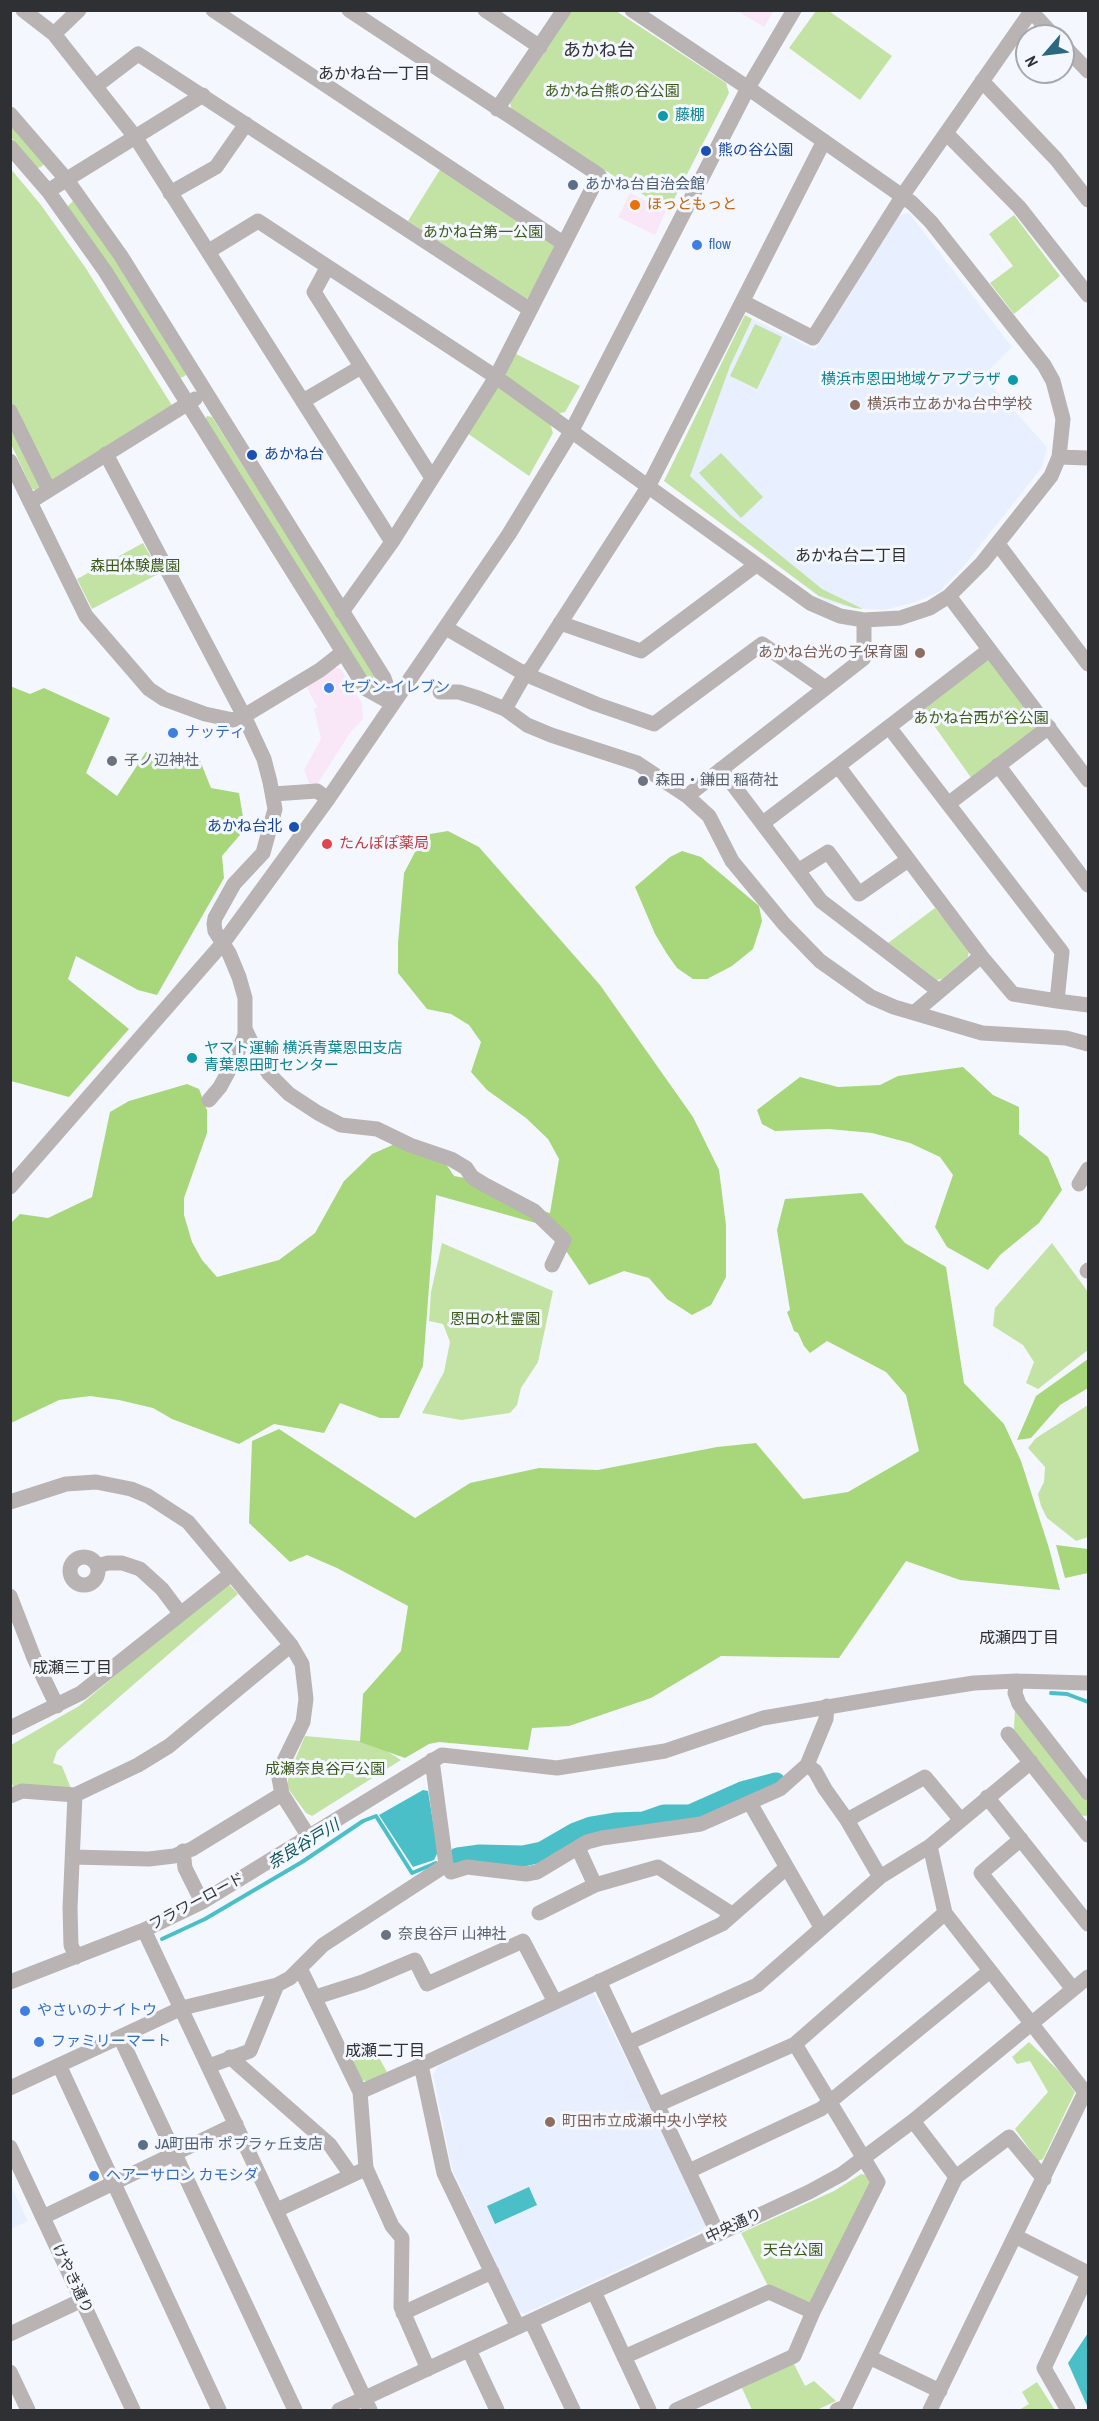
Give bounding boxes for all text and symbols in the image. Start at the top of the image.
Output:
north arrow [1015,24,1075,84]
district label: あかね台 [563,40,635,62]
text: N [1019,52,1043,71]
district label: あかね台一丁目 [318,65,430,85]
park label: あかね台熊の谷公園 [545,83,679,101]
place label: 藤棚 [675,107,705,125]
marker: 藤棚 [656,109,670,123]
place label: 熊の谷公園 [718,142,793,160]
marker: 熊の谷公園 [699,144,713,158]
place label: あかね台自治会館 [585,176,705,194]
marker: あかね台自治会館 [566,178,580,192]
place label: ほっともっと [647,196,737,214]
marker: ほっともっと [628,198,642,212]
park label: あかね台第一公園 [423,224,543,242]
place label: flow [709,236,731,254]
marker: flow [690,238,704,252]
place label: 横浜市恩田地域ケアプラザ [821,371,1001,389]
marker: 横浜市恩田地域ケアプラザ [1006,373,1020,387]
place label: 横浜市立あかね台中学校 [867,396,1032,414]
marker: 横浜市立あかね台中学校 [848,398,862,412]
place label: あかね台 [264,446,324,464]
marker: あかね台 [245,448,259,462]
district label: あかね台二丁目 [795,547,907,567]
park label: 森田体験農園 [90,558,180,576]
place label: あかね台光の子保育園 [758,644,908,662]
marker: あかね台光の子保育園 [913,646,927,660]
place label: セブン-イレブン [341,679,450,697]
marker: セブン-イレブン [322,681,336,695]
park label: あかね台西が谷公園 [914,710,1048,728]
place label: ナッティ [185,724,245,742]
marker: ナッティ [166,726,180,740]
place label: 子ノ辺神社 [124,752,199,770]
marker: 子ノ辺神社 [105,754,119,768]
place label: 森田・鎌田 稲荷社 [655,772,778,790]
marker: 森田・鎌田 稲荷社 [636,774,650,788]
place label: あかね台北 [207,818,282,836]
marker: あかね台北 [287,820,301,834]
place label: たんぽぽ薬局 [339,835,429,853]
marker: たんぽぽ薬局 [320,837,334,851]
place label: ヤマト運輸 横浜青葉恩田支店 青葉恩田町センター [204,1040,402,1075]
marker: ヤマト運輸 横浜青葉恩田支店 青葉恩田町センター [185,1051,199,1065]
park label: 恩田の杜霊園 [450,1311,540,1329]
district label: 成瀬四丁目 [979,1629,1059,1649]
district label: 成瀬三丁目 [32,1659,112,1679]
park label: 成瀬奈良谷戸公園 [265,1761,385,1779]
water label: 奈良谷戸川 [265,1816,343,1874]
street label: フラワーロード [146,1869,248,1935]
place label: 奈良谷戸 山神社 [398,1926,506,1944]
marker: 奈良谷戸 山神社 [379,1928,393,1942]
place label: やさいのナイトウ [37,2002,157,2020]
marker: やさいのナイトウ [18,2004,32,2018]
place label: ファミリーマート [51,2033,171,2051]
marker: ファミリーマート [32,2035,46,2049]
district label: 成瀬二丁目 [345,2042,425,2062]
place label: 町田市立成瀬中央小学校 [562,2113,727,2131]
marker: 町田市立成瀬中央小学校 [543,2115,557,2129]
place label: JA町田市 ポプラヶ丘支店 [155,2136,323,2154]
marker: JA町田市 ポプラヶ丘支店 [136,2138,150,2152]
place label: ヘアーサロン カモシダ [106,2167,259,2185]
marker: ヘアーサロン カモシダ [87,2169,101,2183]
street label: 中央通り [703,2205,765,2247]
street label: けやき通り [48,2241,96,2317]
park label: 天台公園 [763,2242,823,2260]

